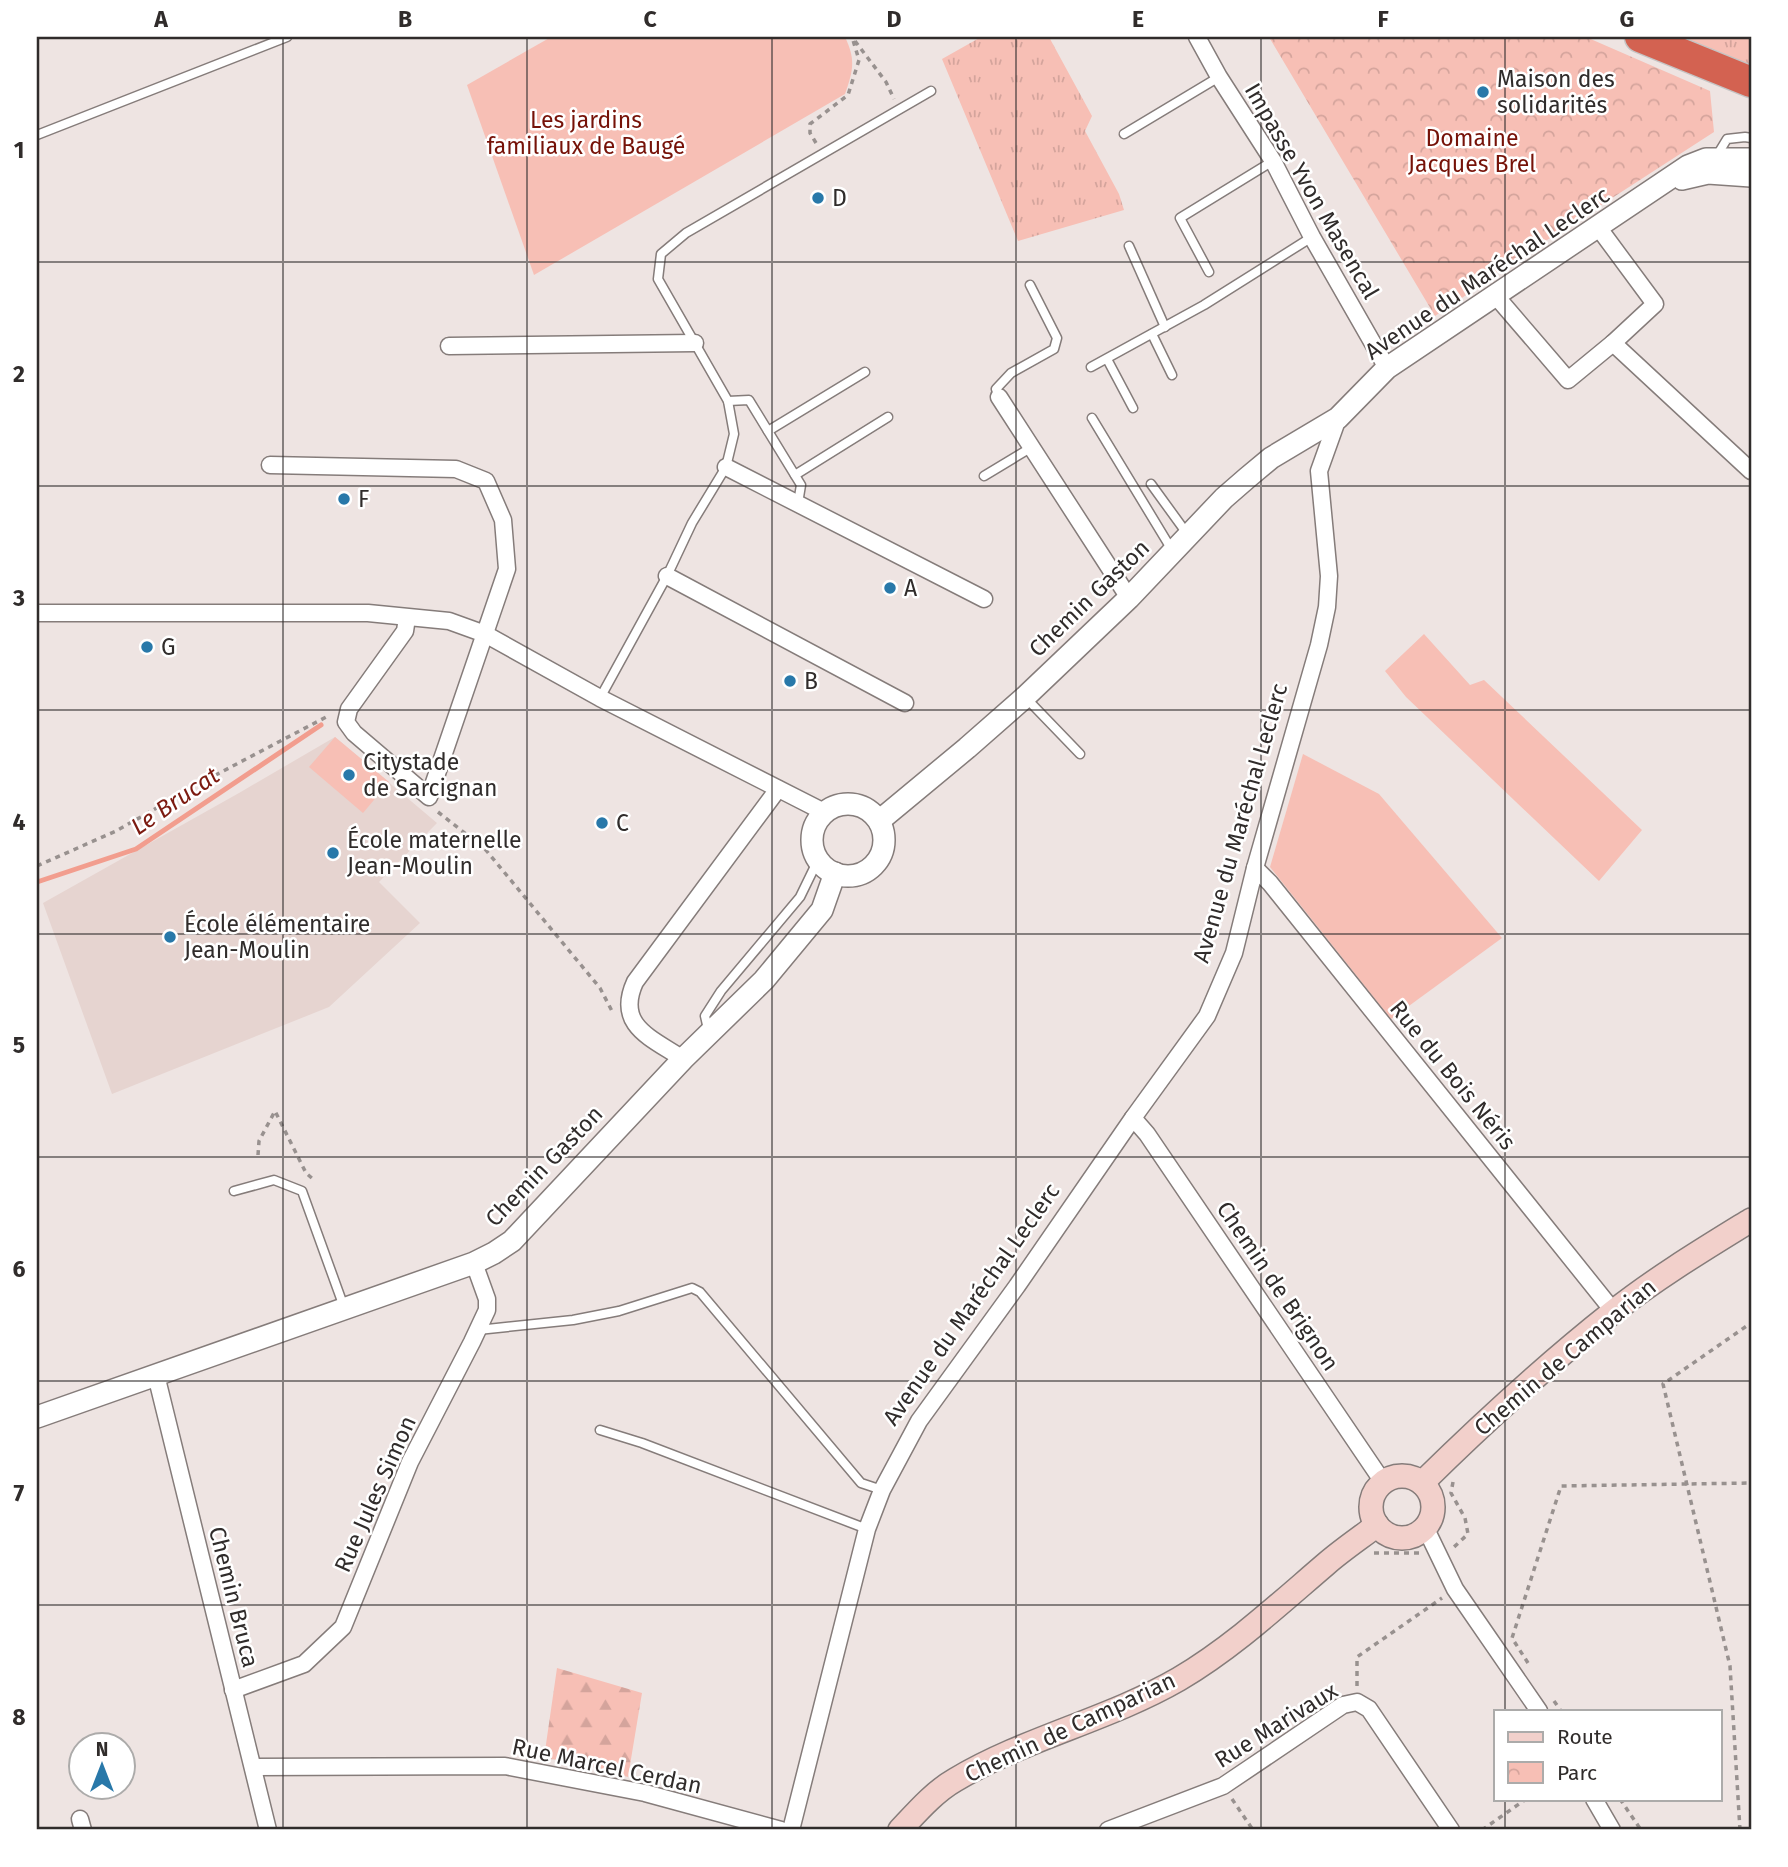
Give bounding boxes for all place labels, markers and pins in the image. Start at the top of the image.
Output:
place label: Maison des solidarités [1497,65,1615,119]
marker: Maison des solidarités [1475,84,1491,100]
place label: D [832,184,847,212]
marker: D [810,190,826,206]
place label: F [358,485,369,513]
marker: F [336,491,352,507]
place label: A [904,574,918,602]
marker: A [882,580,898,596]
place label: G [161,633,176,661]
marker: G [139,639,155,655]
place label: B [804,667,818,695]
marker: B [782,673,798,689]
place label: Citystade de Sarcignan [363,748,498,802]
marker: Citystade de Sarcignan [341,767,357,783]
place label: C [616,809,629,837]
marker: C [594,815,610,831]
place label: École maternelle Jean-Moulin [347,825,522,880]
marker: École maternelle Jean-Moulin [325,845,341,861]
place label: École élémentaire Jean-Moulin [184,909,370,964]
marker: École élémentaire Jean-Moulin [162,929,178,945]

